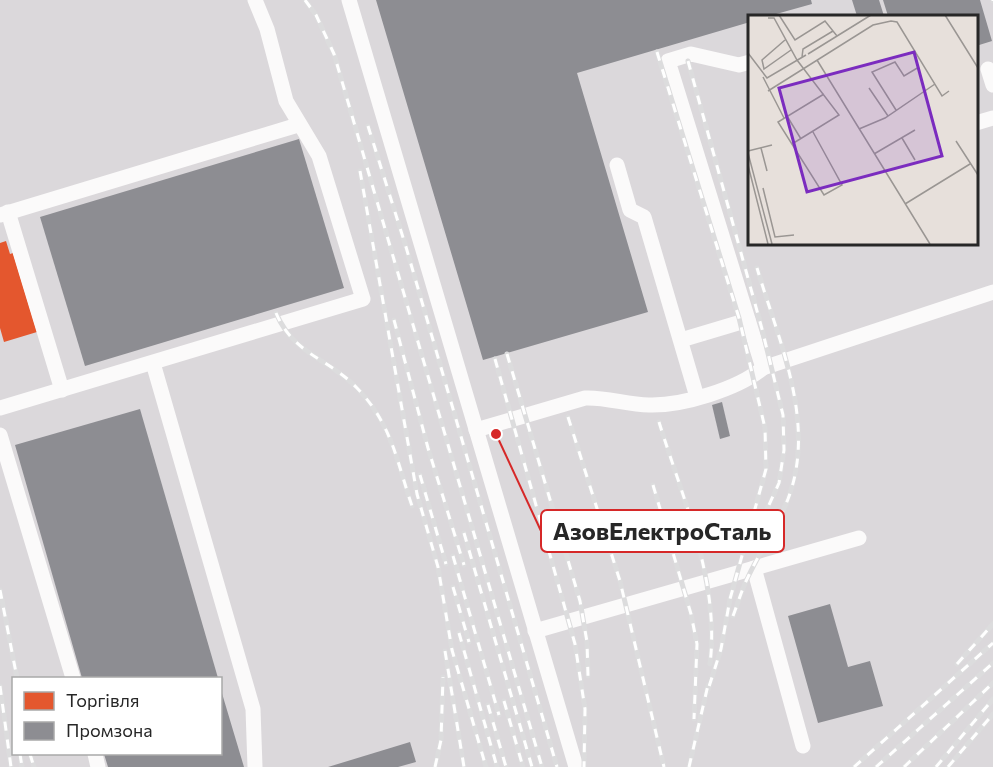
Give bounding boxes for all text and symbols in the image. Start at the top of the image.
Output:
inset map [748,15,978,244]
callout: АзовЕлектроСталь [541,510,784,552]
text: АзовЕлектроСталь [553,516,771,545]
legend [12,677,222,755]
text: Торгівля [66,689,139,711]
text: Промзона [66,719,153,741]

